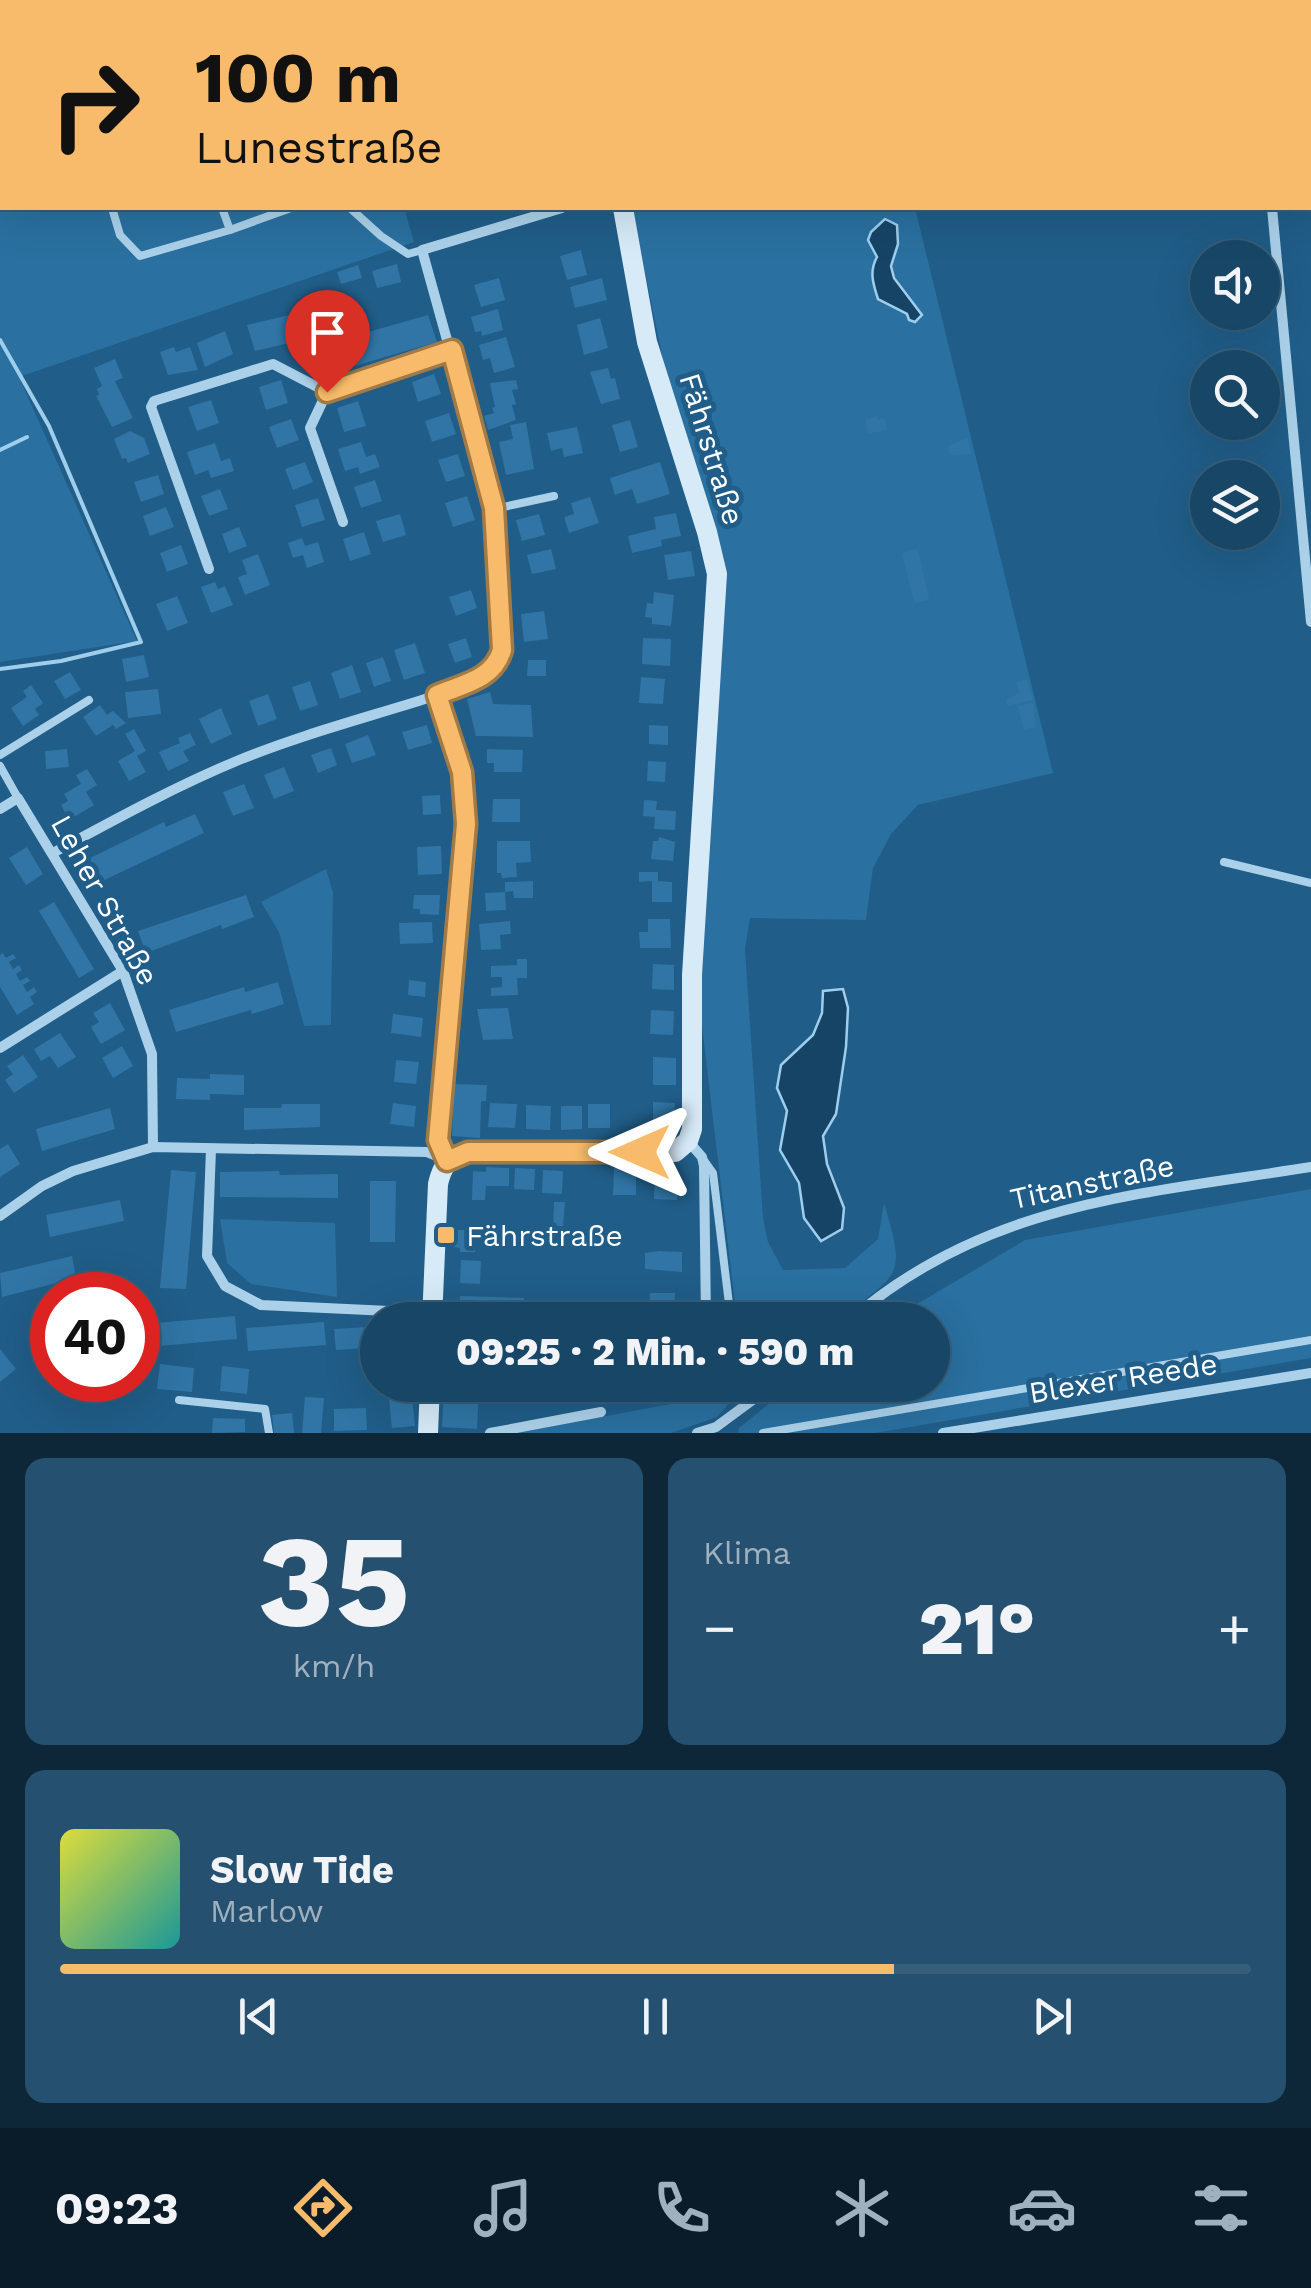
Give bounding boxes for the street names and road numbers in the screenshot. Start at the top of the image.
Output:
street label: Fährstraße [672,369,752,529]
street label: Leher Straße [44,809,166,991]
street label: Titanstraße [1007,1148,1177,1216]
street label: Blexer Reede [1026,1346,1220,1410]

